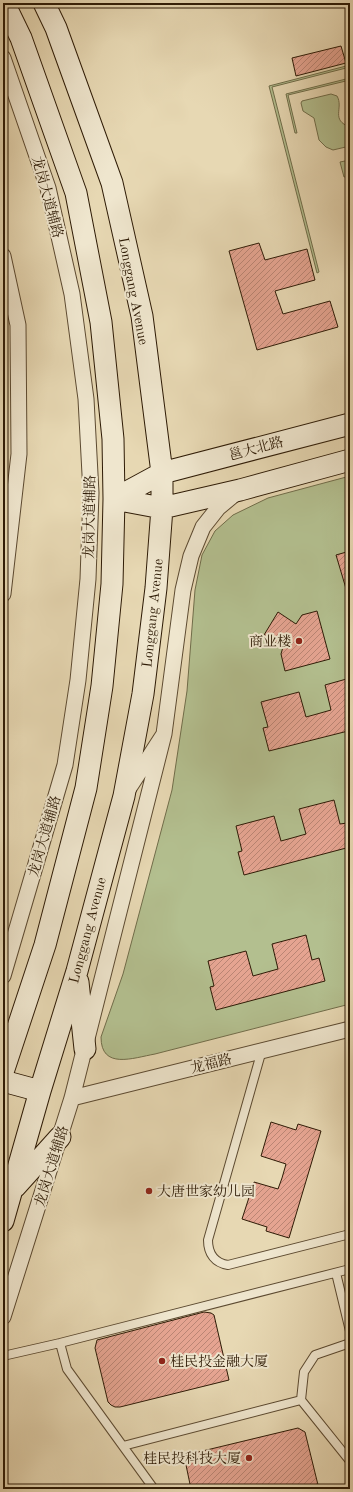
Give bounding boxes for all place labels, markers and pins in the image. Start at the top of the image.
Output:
place label: 商业楼 [249,634,291,649]
marker: 商业楼 [294,636,304,646]
place label: 大唐世家幼儿园 [157,1184,255,1199]
marker: 大唐世家幼儿园 [144,1186,154,1196]
place label: 桂民投金融大厦 [170,1354,268,1369]
marker: 桂民投金融大厦 [157,1356,167,1366]
place label: 桂民投科技大厦 [143,1451,241,1466]
marker: 桂民投科技大厦 [244,1453,254,1463]

